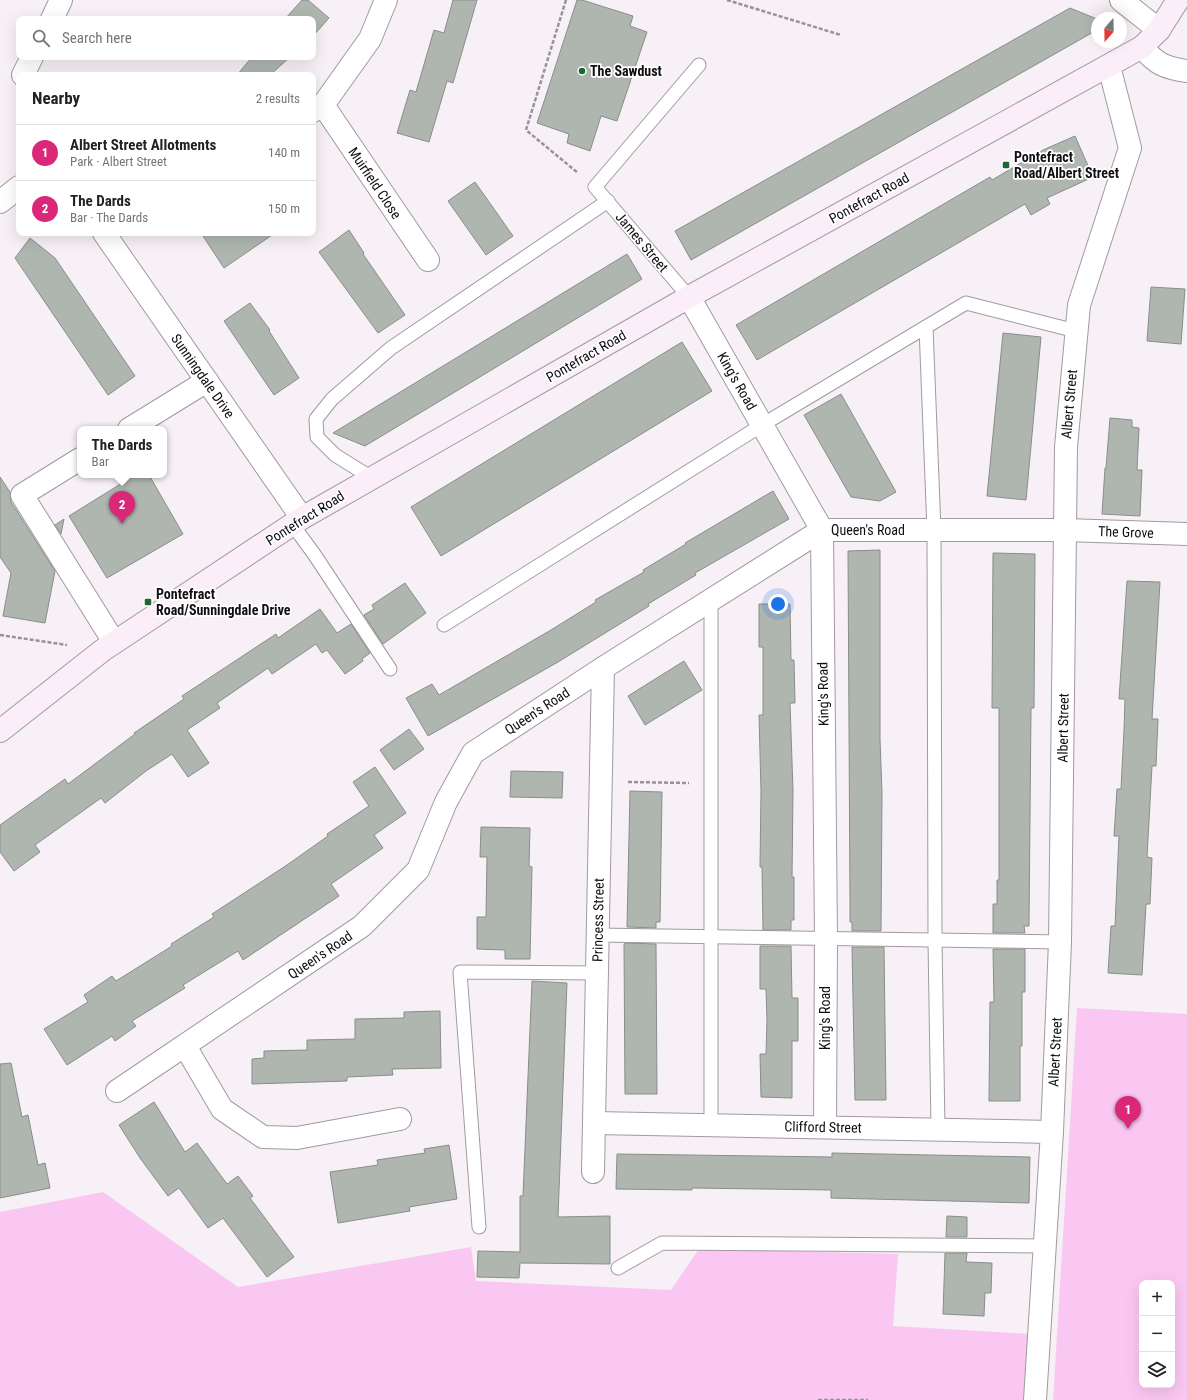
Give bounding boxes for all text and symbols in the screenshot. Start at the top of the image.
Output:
north arrow [1091,12,1127,48]
search box [16,16,316,60]
icon: search [30,27,52,49]
text: Search here [62,29,132,47]
place label: The Sawdust [590,63,662,79]
marker: The Sawdust [577,66,587,76]
text: Nearby [32,88,80,108]
text: 2 results [256,91,300,106]
text: Albert Street Allotments [70,136,216,154]
street label: Muirfield Close [345,144,405,222]
text: 1 [42,145,48,160]
text: 140 m [268,145,300,160]
place label: Pontefract Road/Albert Street [1014,149,1119,181]
text: Park · Albert Street [70,154,167,169]
marker: Pontefract Road/Albert Street [1001,160,1011,170]
street label: Pontefract Road [826,169,912,227]
text: The Dards [70,192,131,210]
text: 2 [42,201,48,216]
text: 150 m [268,201,300,216]
street label: James Street [612,209,672,275]
text: Bar · The Dards [70,210,148,225]
street label: Pontefract Road [543,327,629,385]
street label: Sunningdale Drive [168,331,238,422]
street label: King's Road [714,349,760,413]
street label: Albert Street [1058,369,1080,439]
popup [77,426,167,478]
text: The Dards [92,436,152,454]
text: Bar [92,454,109,469]
street label: Pontefract Road [263,488,347,548]
pin: 2 [109,491,135,524]
street label: Queen's Road [831,522,905,538]
street label: The Grove [1098,523,1154,541]
place label: Pontefract Road/Sunningdale Drive [156,586,291,618]
your location [768,594,788,614]
marker: Pontefract Road/Sunningdale Drive [143,597,153,607]
street label: King's Road [814,662,832,726]
street label: Queen's Road [502,684,572,738]
street label: Albert Street [1054,693,1072,763]
street label: Princess Street [589,878,607,962]
street label: Queen's Road [285,928,355,982]
street label: King's Road [817,986,833,1050]
street label: Albert Street [1045,1017,1065,1087]
pin: 1 [1115,1096,1141,1129]
street label: Clifford Street [784,1118,862,1136]
map controls [1139,1280,1175,1388]
button: + [1139,1280,1175,1316]
button: − [1139,1316,1175,1352]
button: layers [1139,1352,1175,1388]

